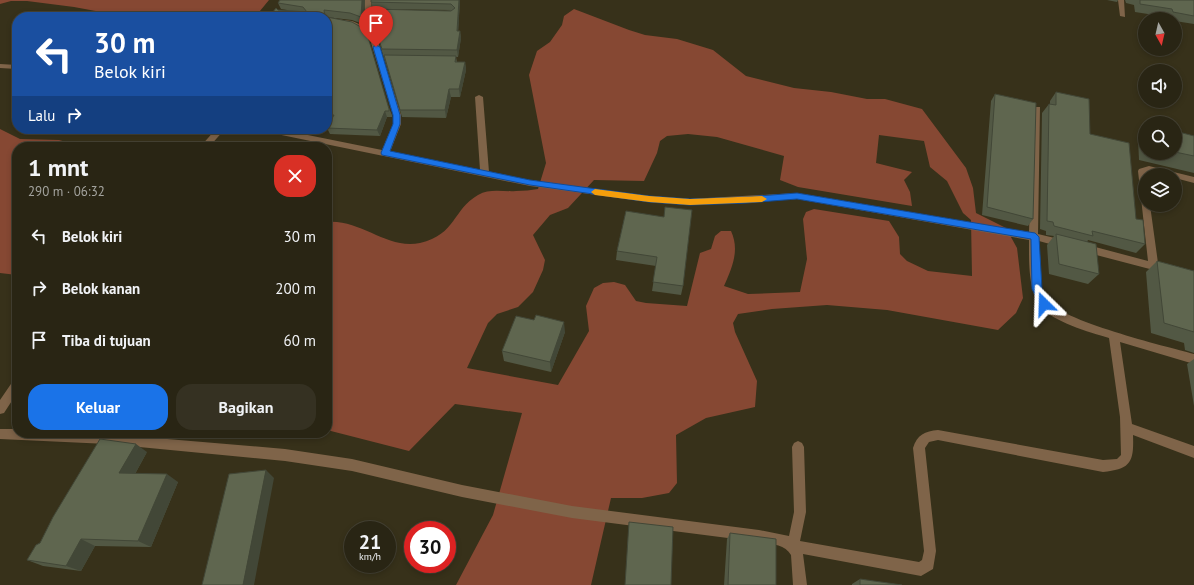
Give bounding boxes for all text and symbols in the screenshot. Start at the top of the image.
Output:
pin [359,6,393,47]
icon: arrive [365,12,387,34]
north arrow [1138,12,1182,56]
map controls [1138,12,1182,212]
text: 30 m [94,24,155,61]
icon: left [28,28,80,80]
text: Belok kiri [94,60,166,83]
button: sound [1138,64,1182,108]
icon: right [63,104,85,126]
text: Lalu [28,106,55,125]
button: search [1138,116,1182,160]
text: 1 mnt [28,152,88,183]
button: close [274,155,316,197]
button: layers [1138,168,1182,212]
text: 290 m · 06:32 [28,183,105,200]
icon: left [28,225,50,247]
text: Belok kiri [62,227,122,246]
text: 30 m [283,227,316,246]
icon: right [28,277,50,299]
text: Belok kanan [62,279,140,298]
text: 200 m [275,279,316,298]
position arrow [1023,283,1065,325]
icon: arrive [28,329,50,351]
text: Tiba di tujuan [62,331,151,350]
text: 60 m [283,331,316,350]
button: Keluar [28,384,168,430]
button: Bagikan [176,384,316,430]
speed limit sign: 30 [404,521,456,573]
text: 21 [359,529,381,555]
text: km/h [359,550,381,563]

